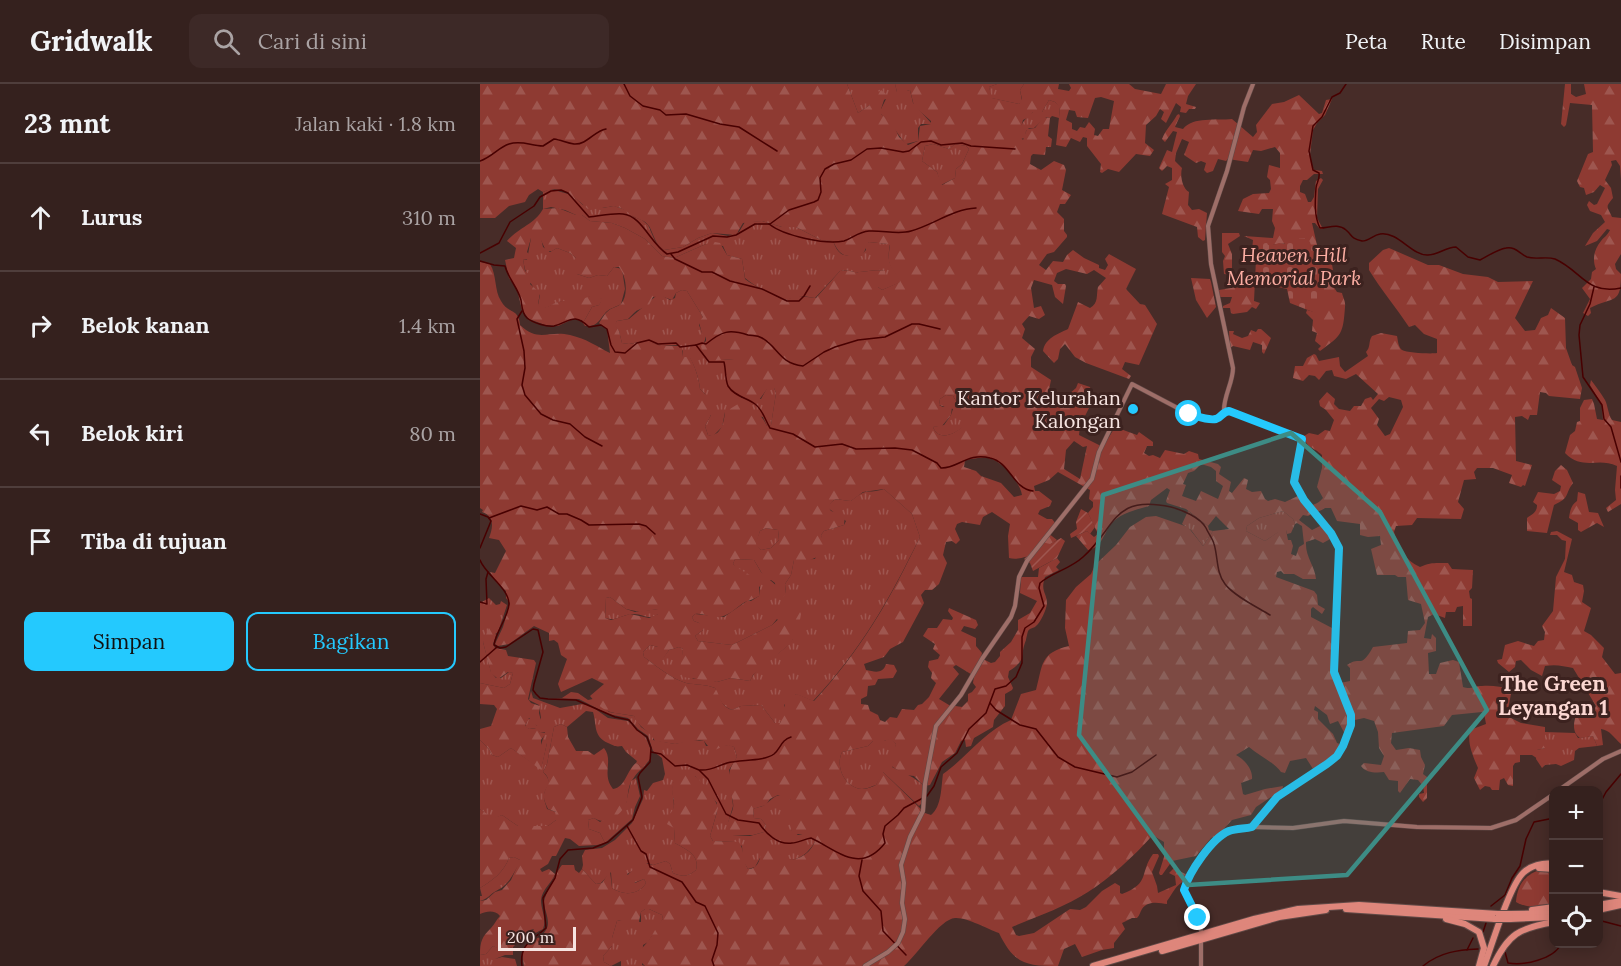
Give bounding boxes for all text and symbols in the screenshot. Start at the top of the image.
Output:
search box [189,14,609,68]
text: Gridwalk [30,23,153,59]
icon: search [210,25,243,58]
text: Cari di sini [258,27,367,55]
text: Peta [1345,28,1388,55]
text: Rute [1421,28,1466,55]
text: Disimpan [1499,28,1591,55]
text: 23 mnt [24,107,110,140]
text: Jalan kaki · 1.8 km [295,111,456,136]
icon: ahead [24,201,57,234]
text: Lurus [81,203,143,231]
text: 310 m [402,205,456,230]
park label: Heaven Hill Memorial Park [1227,242,1361,290]
icon: right [24,309,57,342]
text: Belok kanan [81,311,210,339]
text: 1.4 km [399,313,456,338]
place label: Kantor Kelurahan Kalongan [957,385,1121,433]
route start [1175,400,1201,426]
marker: Kantor Kelurahan Kalongan [1126,402,1140,416]
icon: left [24,417,57,450]
text: Belok kiri [81,419,183,447]
text: 80 m [409,421,456,446]
icon: arrive [24,525,57,558]
text: Tiba di tujuan [81,527,227,555]
button: Simpan [24,612,234,671]
button: Bagikan [246,612,456,671]
district label: The Green Leyangan 1 [1498,670,1608,721]
map controls [1549,786,1603,948]
button: + [1549,786,1603,840]
button: − [1549,840,1603,894]
button: locate [1549,894,1603,948]
route end [1184,904,1210,930]
scale bar [498,924,576,952]
text: 200 m [507,927,554,947]

